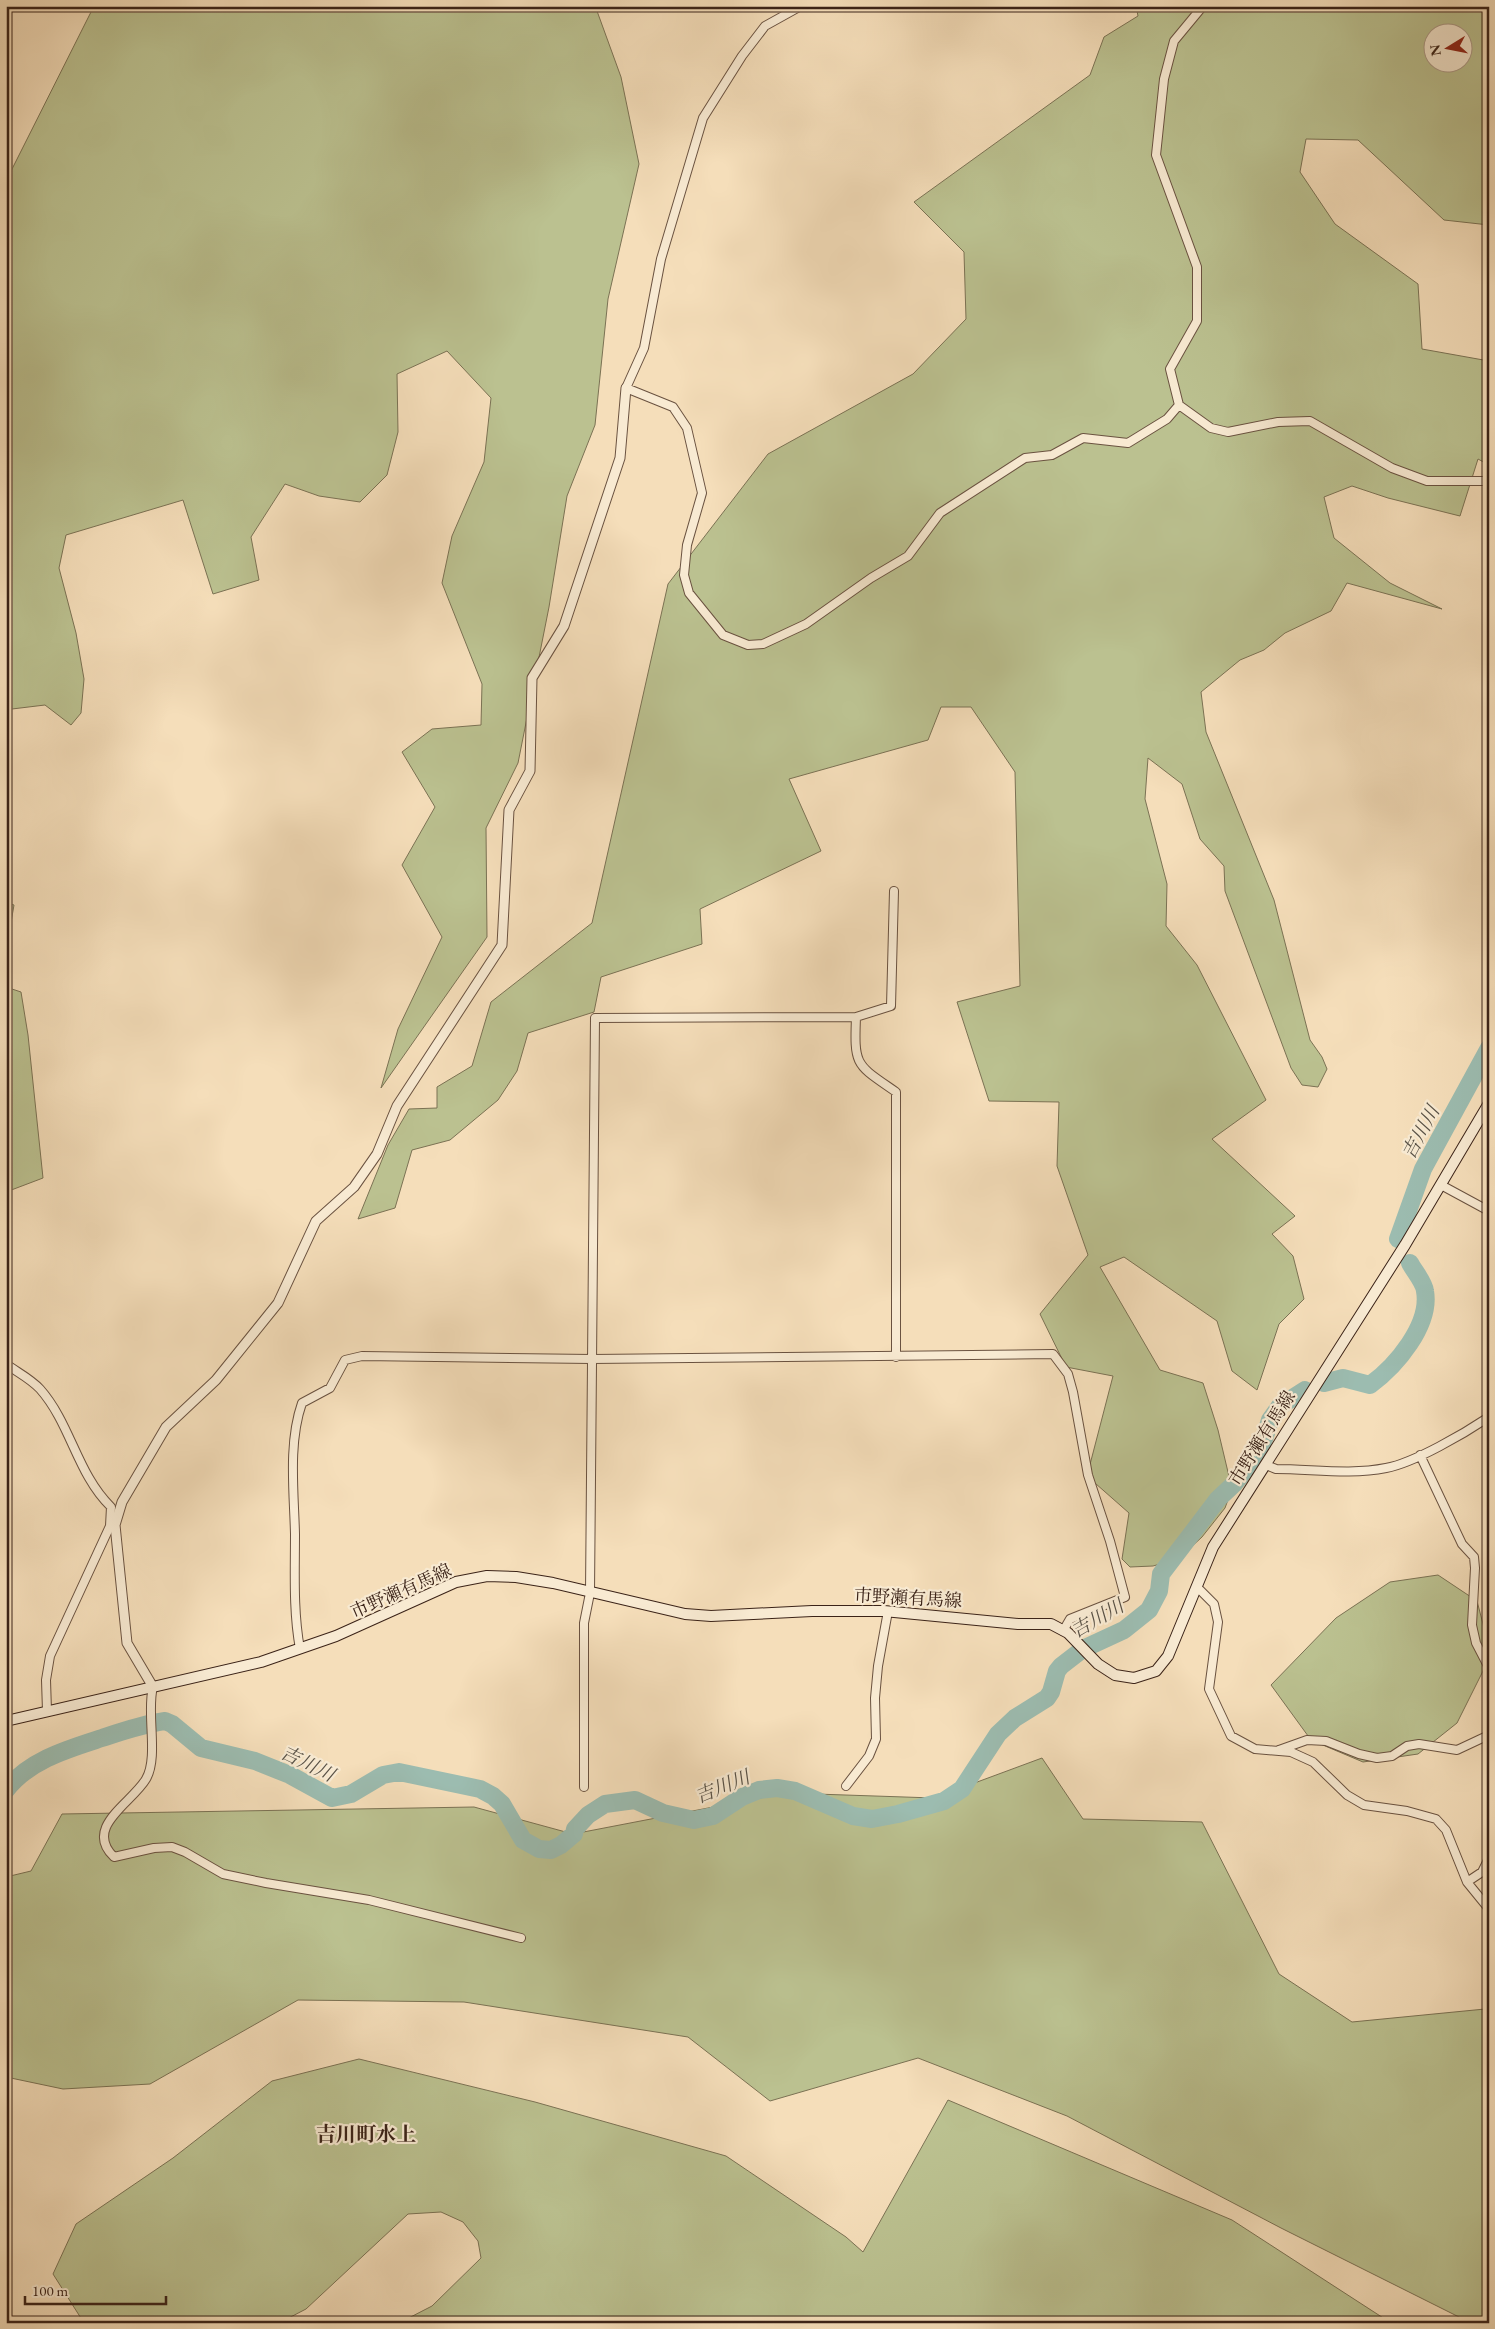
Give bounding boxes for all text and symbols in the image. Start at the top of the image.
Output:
north arrow [1422,22,1472,72]
text: N [1425,42,1445,57]
water label: 吉川川 [1396,1099,1446,1163]
street label: 市野瀬有馬線 [1223,1386,1300,1490]
street label: 市野瀬有馬線 [347,1558,455,1623]
street label: 市野瀬有馬線 [853,1583,963,1612]
water label: 吉川川 [1066,1592,1130,1644]
water label: 吉川川 [277,1740,341,1788]
water label: 吉川川 [691,1763,755,1809]
district label: 吉川町水上 [316,2121,416,2147]
scale bar [25,2274,166,2306]
text: 100 m [32,2281,69,2300]

